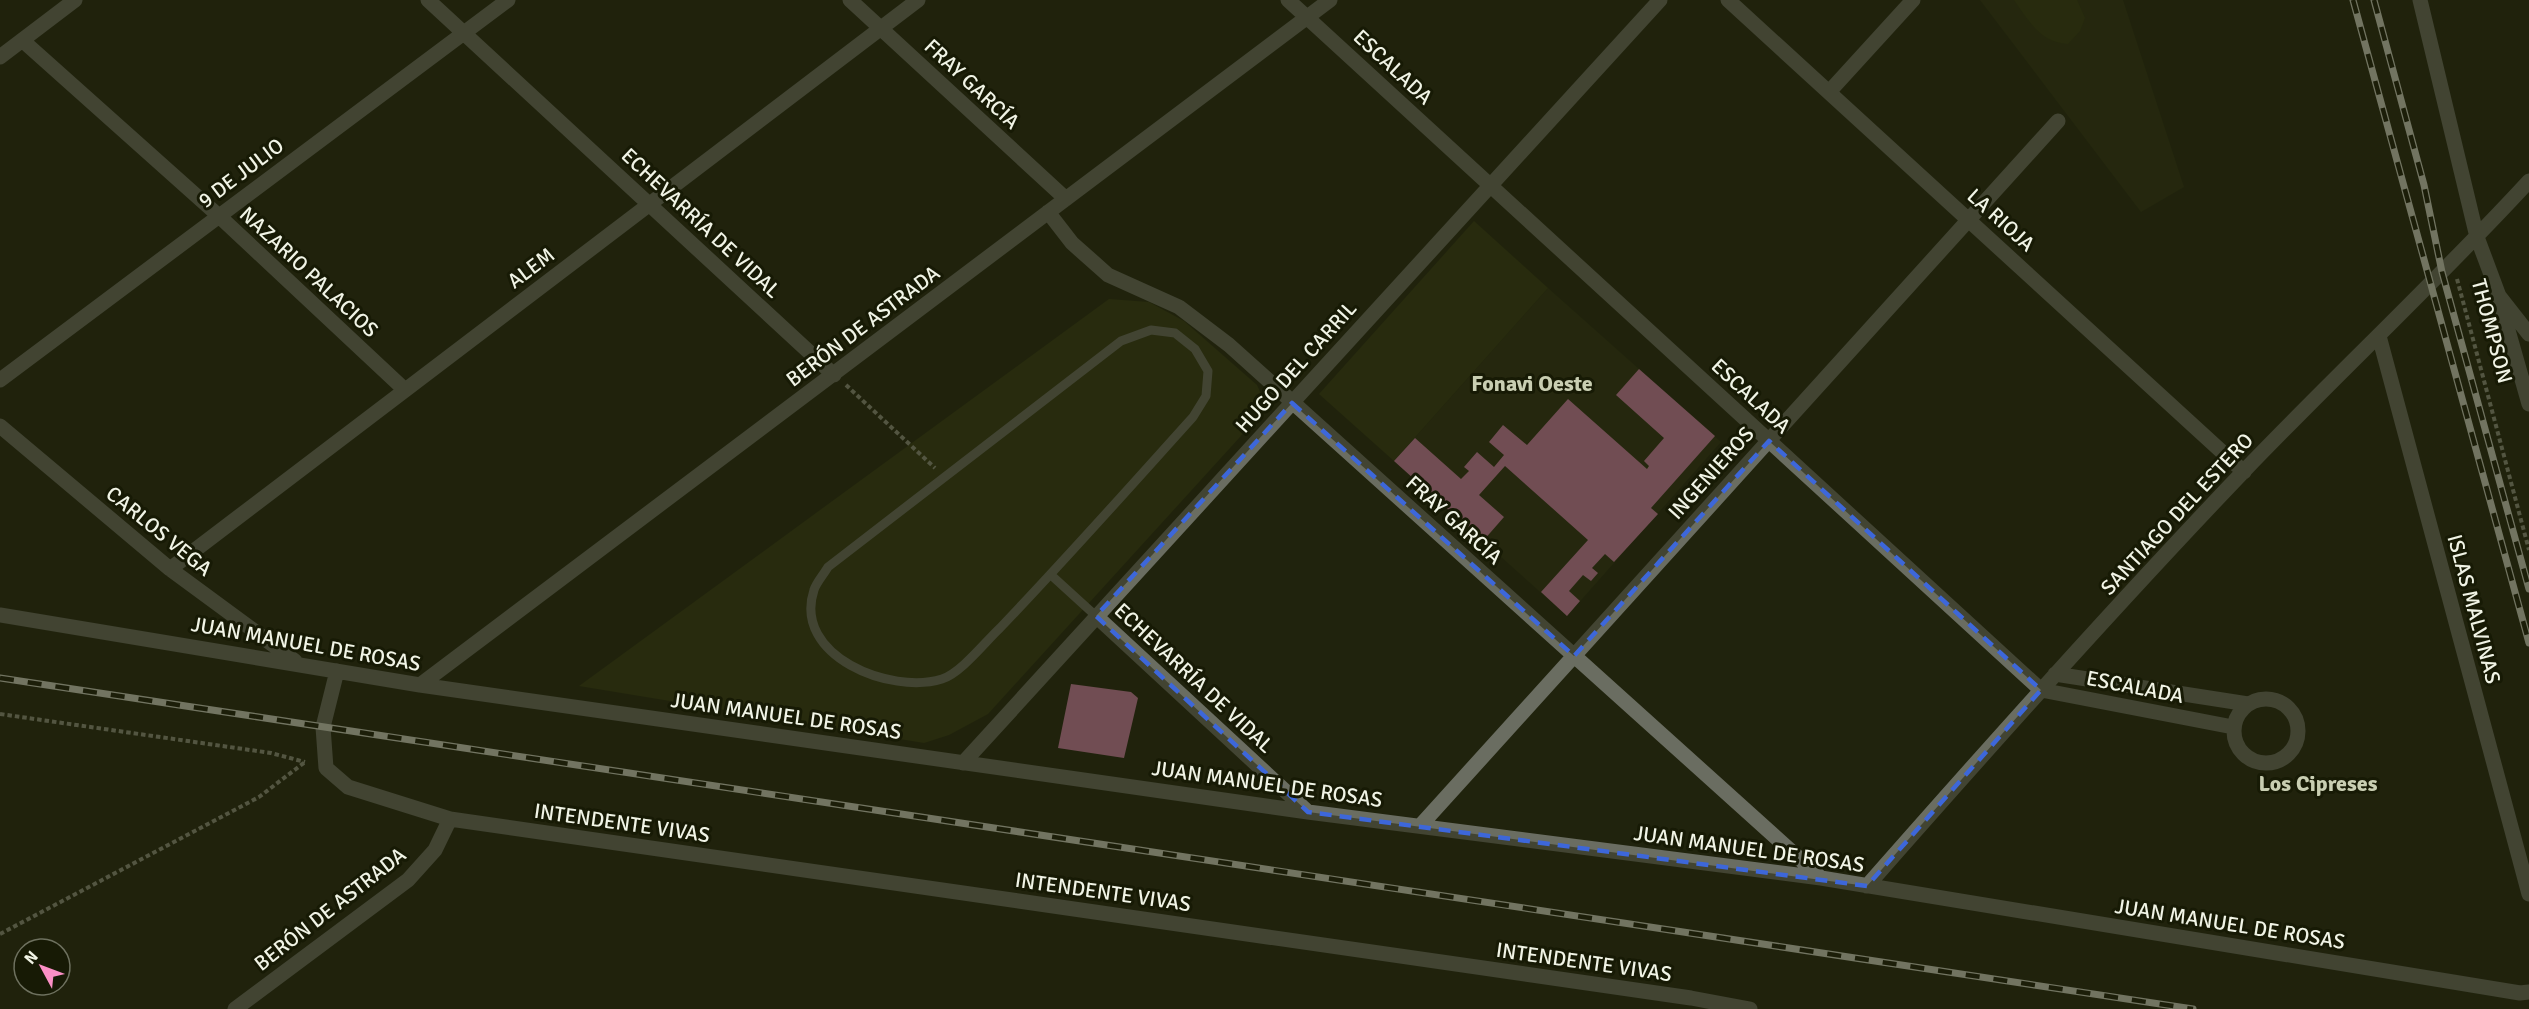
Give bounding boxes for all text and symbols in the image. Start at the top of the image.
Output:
street label: ESCALADA [1348,24,1438,110]
street label: FRAY GARCÍA [919,33,1025,135]
street label: 9 DE JULIO [193,132,289,214]
street label: ECHEVARRÍA DE VIDAL [616,142,786,304]
street label: LA RIOJA [1962,183,2040,257]
street label: NAZARIO PALACIOS [234,201,384,343]
street label: ALEM [502,242,560,294]
street label: BERÓN DE ASTRADA [781,260,945,392]
street label: THOMPSON [2466,276,2518,386]
street label: HUGO DEL CARRIL [1230,296,1362,438]
street label: ESCALADA [1706,353,1796,439]
district label: Fonavi Oeste [1471,370,1593,397]
street label: INGENIEROS [1663,421,1759,525]
street label: SANTIAGO DEL ESTERO [2095,428,2259,600]
street label: FRAY GARCÍA [1400,470,1508,570]
street label: CARLOS VEGA [101,480,217,582]
street label: ISLAS MALVINAS [2442,531,2506,687]
street label: ECHEVARRÍA DE VIDAL [1109,597,1279,759]
street label: JUAN MANUEL DE ROSAS [189,611,423,677]
street label: ESCALADA [2084,665,2186,709]
street label: JUAN MANUEL DE ROSAS [669,687,903,745]
street label: JUAN MANUEL DE ROSAS [1150,755,1384,813]
district label: Los Cipreses [2259,770,2378,797]
street label: INTENDENTE VIVAS [532,798,712,848]
street label: JUAN MANUEL DE ROSAS [1632,820,1866,878]
street label: BERÓN DE ASTRADA [249,842,411,976]
street label: INTENDENTE VIVAS [1013,867,1193,917]
street label: JUAN MANUEL DE ROSAS [2113,893,2347,955]
north arrow [12,937,72,997]
street label: INTENDENTE VIVAS [1494,937,1674,987]
text: N [20,947,43,969]

